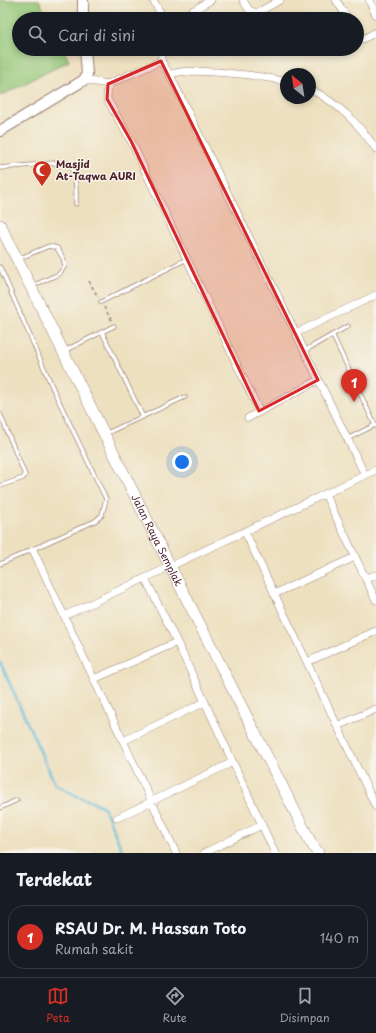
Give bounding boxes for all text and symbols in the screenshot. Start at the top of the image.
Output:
search box [12,12,364,56]
icon: search [26,23,48,45]
text: Cari di sini [58,23,135,46]
north arrow [280,68,316,104]
place label: Masjid At-Taqwa AURI [56,156,136,183]
mosque icon: Masjid At-Taqwa AURI [31,159,53,187]
pin: 1 [341,369,367,402]
your location [172,452,192,472]
street label: Jalan Raya Semplak [128,491,187,588]
text: Terdekat [16,866,92,892]
text: RSAU Dr. M. Hassan Toto [55,916,246,939]
text: 1 [27,928,33,947]
text: 140 m [320,928,359,947]
text: Rumah sakit [55,939,133,958]
tab: Peta [46,985,70,1026]
tab: Rute [163,985,187,1026]
tab: Disimpan [279,985,330,1026]

